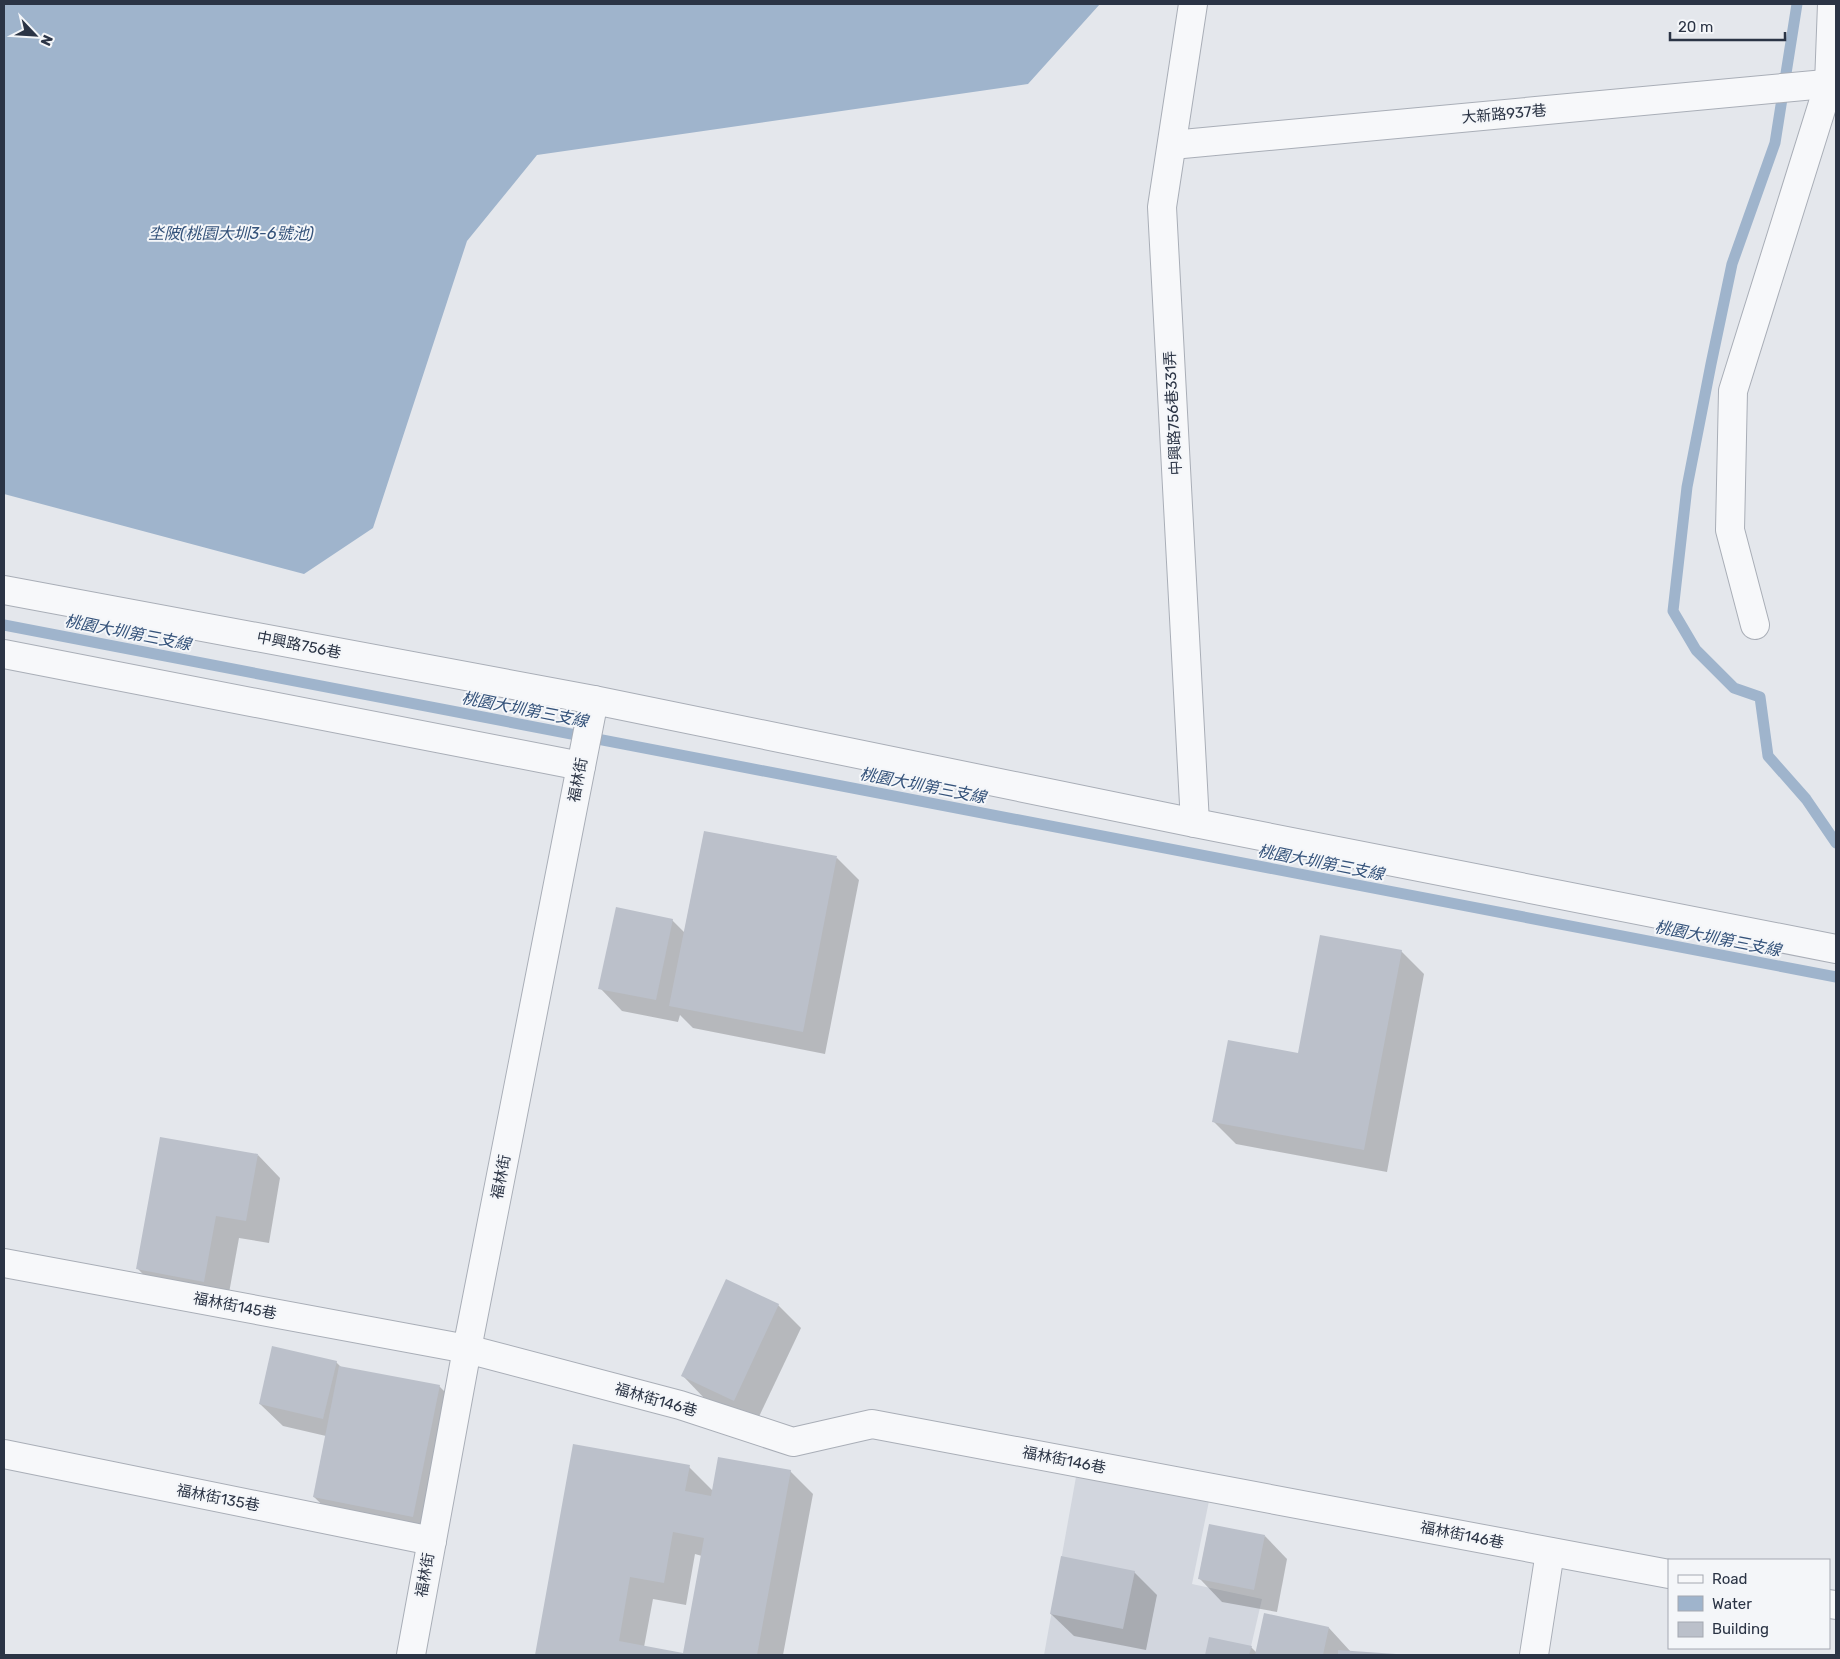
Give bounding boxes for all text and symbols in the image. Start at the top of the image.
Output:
north arrow [10,10,60,60]
scale bar [1670,10,1785,42]
text: 20 m [1678,18,1713,36]
text: N [36,32,56,48]
street label: 大新路937巷 [1461,101,1547,127]
water label: 坔陂(桃園大圳3-6號池) [148,224,315,243]
street label: 中興路756巷331弄 [1161,350,1185,476]
water label: 桃園大圳第三支線 [63,611,194,654]
street label: 中興路756巷 [255,628,343,662]
water label: 桃園大圳第三支線 [460,688,591,731]
street label: 福林街 [565,756,591,804]
water label: 桃園大圳第三支線 [858,764,989,807]
water label: 桃園大圳第三支線 [1256,841,1387,884]
water label: 桃園大圳第三支線 [1653,917,1784,960]
street label: 福林街 [488,1153,514,1201]
street label: 福林街145巷 [192,1289,278,1323]
street label: 福林街146巷 [613,1380,699,1420]
street label: 福林街146巷 [1021,1443,1107,1477]
street label: 福林街135巷 [175,1481,261,1515]
street label: 福林街146巷 [1419,1518,1505,1552]
street label: 福林街 [412,1551,438,1599]
legend [1668,1559,1830,1649]
text: Road [1712,1570,1748,1588]
text: Water [1712,1595,1752,1613]
text: Building [1712,1620,1769,1638]

